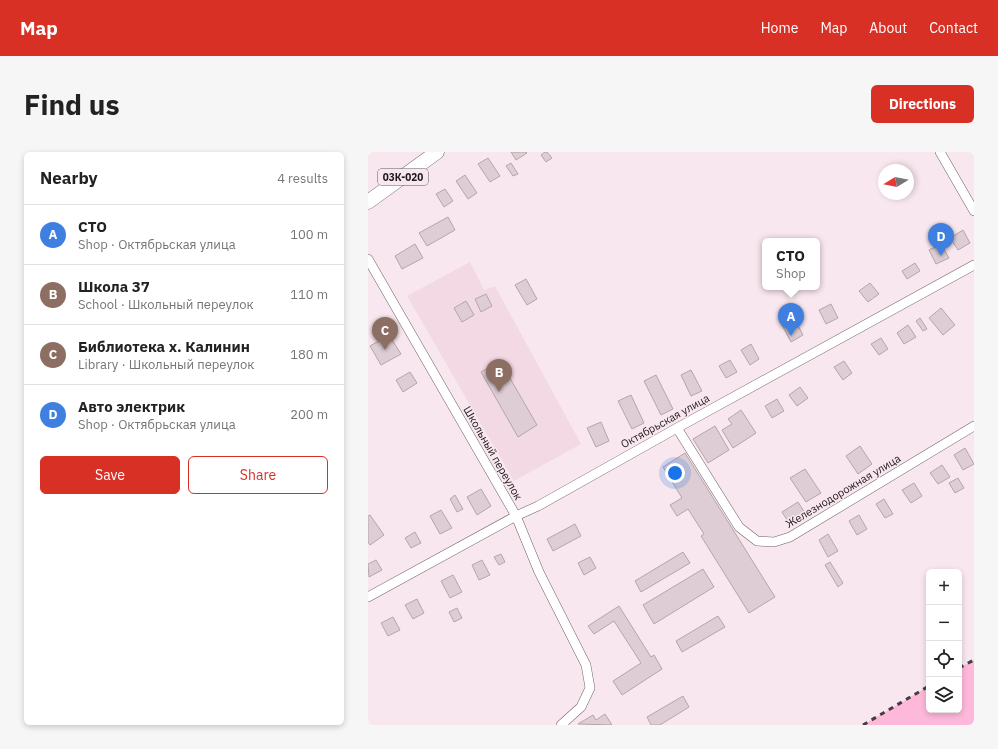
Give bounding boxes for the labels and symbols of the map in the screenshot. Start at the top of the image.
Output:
north arrow [878,164,914,200]
road number: 03К-020 [378,169,428,185]
pin: D [928,223,954,256]
pin: A [778,303,804,336]
pin: C [372,317,398,350]
pin: B [486,359,512,392]
street label: Октябрьская улица [618,391,712,451]
street label: Школьный переулок [460,403,526,503]
street label: Железнодорожная улица [783,451,903,531]
your location [665,463,685,483]

